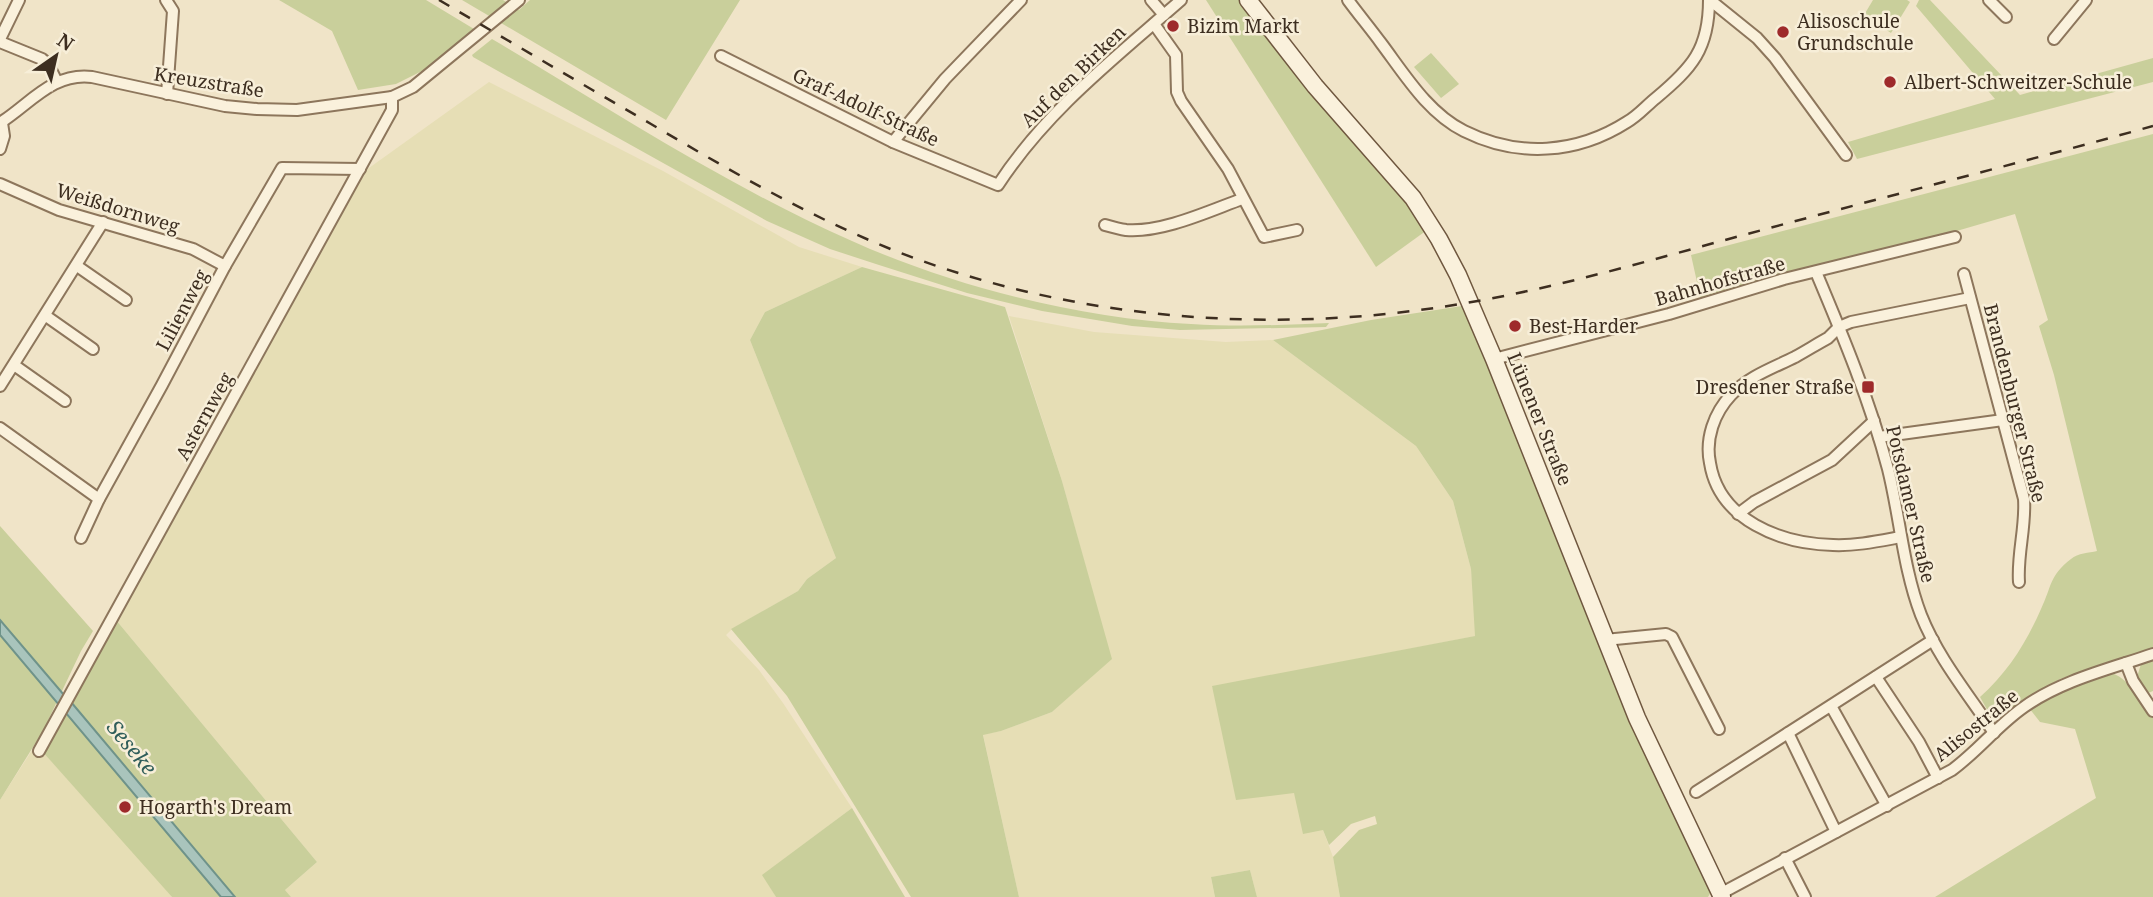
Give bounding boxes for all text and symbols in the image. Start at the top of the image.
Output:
place label: Alisoschule Grundschule [1797,8,1914,56]
place label: Bizim Markt [1187,13,1300,39]
marker: Bizim Markt [1165,18,1181,34]
street label: Auf den Birken [1015,19,1131,133]
north arrow [21,21,91,91]
marker: Alisoschule Grundschule [1775,24,1791,40]
text: N [52,27,79,57]
street label: Kreuzstraße [152,60,266,104]
street label: Graf-Adolf-Straße [788,62,944,152]
place label: Albert-Schweitzer-Schule [1904,69,2132,95]
marker: Albert-Schweitzer-Schule [1882,74,1898,90]
street label: Weißdornweg [53,177,183,239]
street label: Bahnhofstraße [1652,250,1788,312]
street label: Lilienweg [150,265,214,355]
street label: Brandenburger Straße [1978,301,2052,505]
place label: Best-Harder [1529,313,1638,339]
marker: Best-Harder [1507,318,1523,334]
street label: Lünener Straße [1501,349,1579,489]
street label: Asternweg [169,367,239,465]
place label: Dresdener Straße [1696,374,1854,400]
marker: Dresdener Straße [1860,379,1876,395]
street label: Potsdamer Straße [1880,423,1942,585]
street label: Alisostraße [1928,683,2024,767]
water label: Seseke [101,714,163,780]
place label: Hogarth's Dream [139,794,292,820]
marker: Hogarth's Dream [117,799,133,815]

